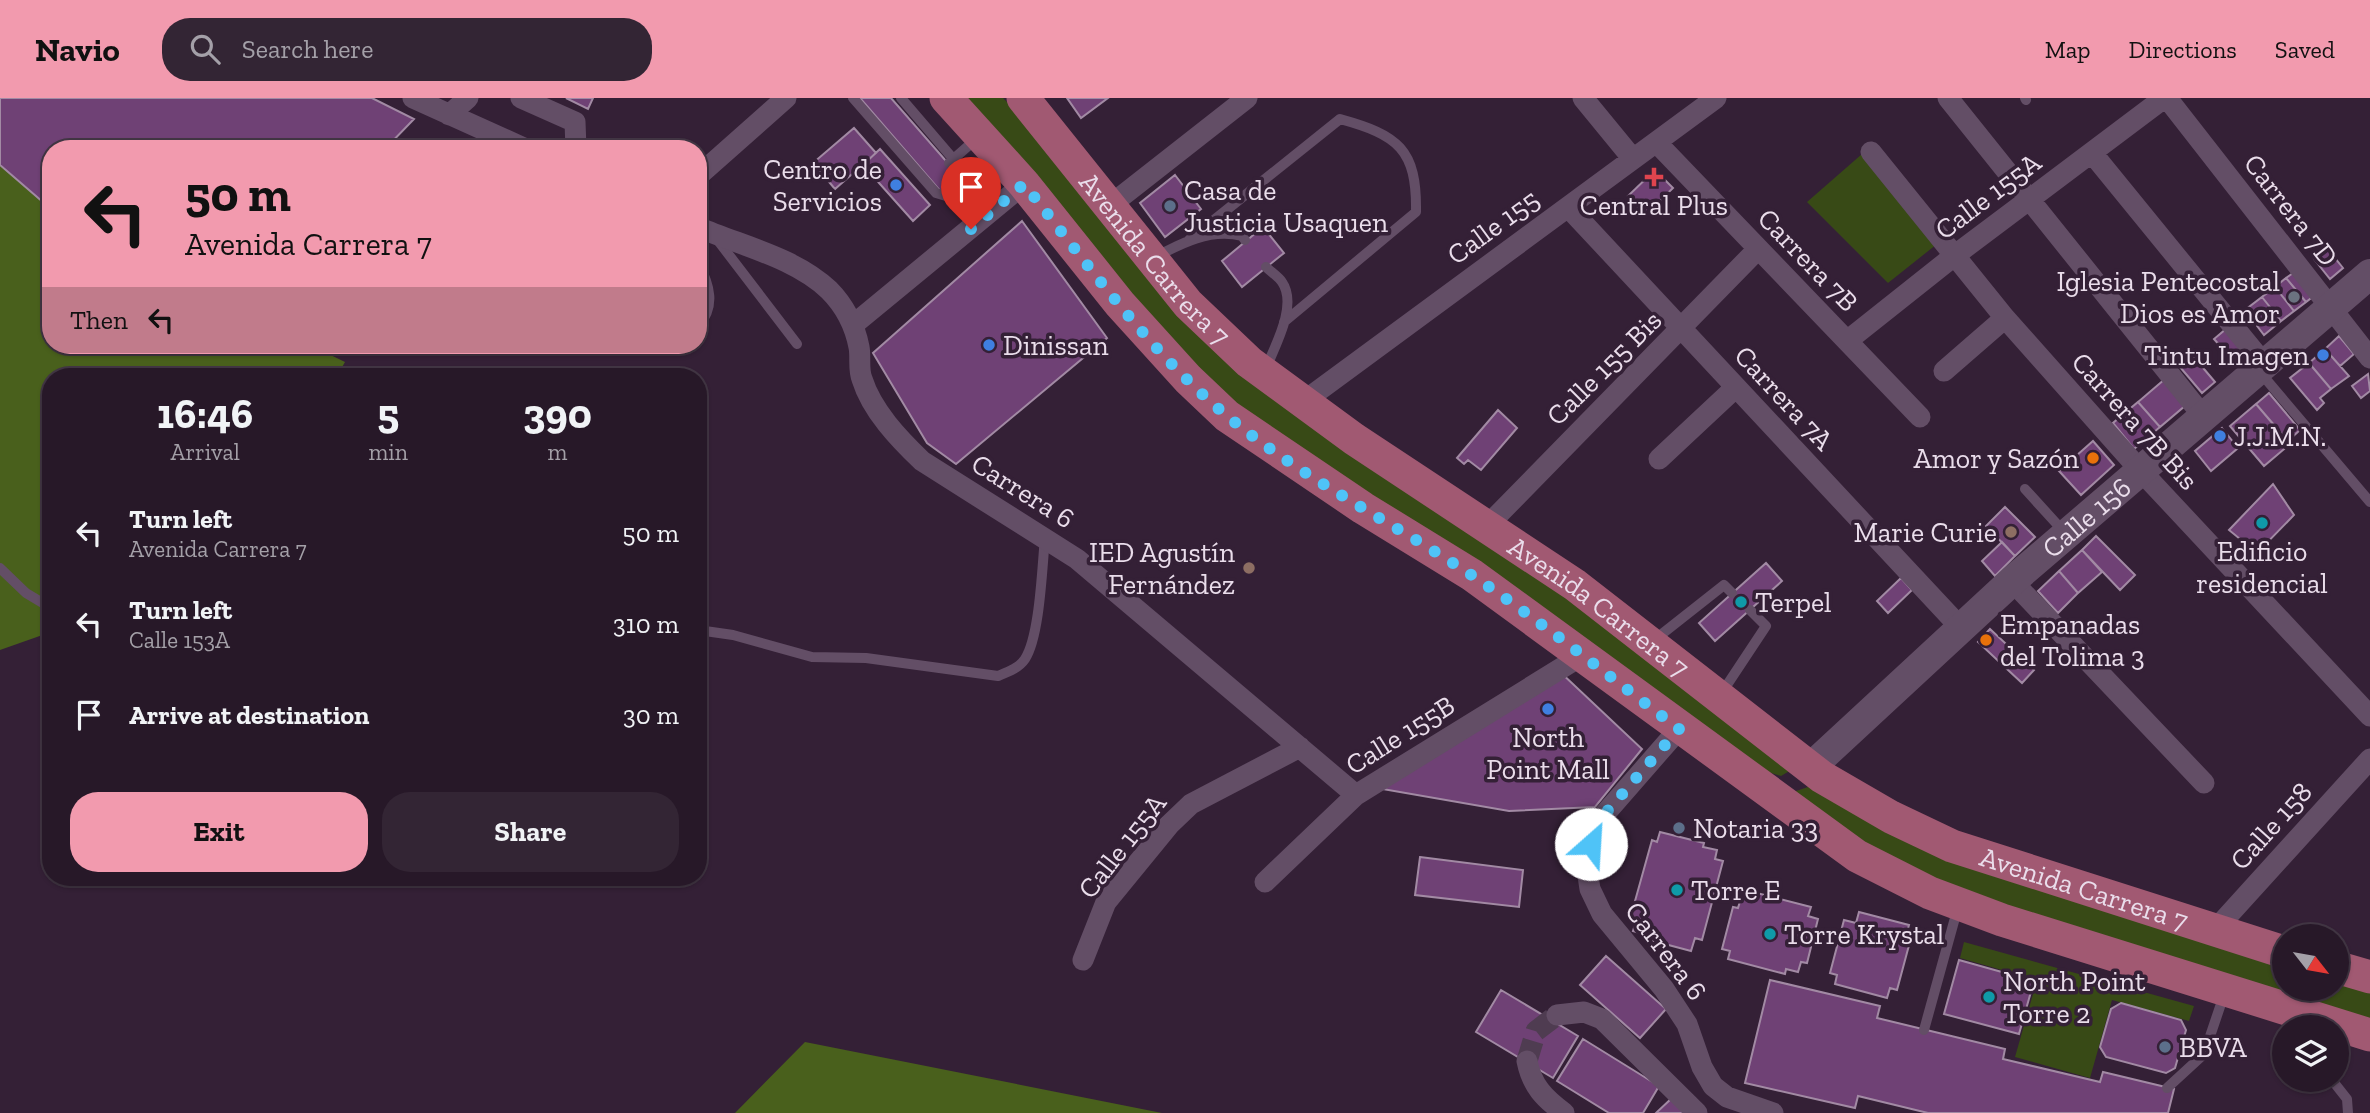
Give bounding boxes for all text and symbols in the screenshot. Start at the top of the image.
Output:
search box [162,18,652,81]
text: Navio [35,30,120,69]
icon: search [186,30,224,68]
text: Search here [242,33,374,65]
text: Map [2045,35,2091,64]
text: Directions [2129,35,2237,64]
text: Saved [2275,35,2335,64]
street label: Calle 155A [1929,145,2048,246]
street label: Carrera 7D [2237,147,2345,273]
place label: Centro de Servicios [763,153,882,218]
pin [941,157,1001,229]
text: 50 m [185,165,291,224]
street label: Avenida Carrera 7 [1073,166,1237,352]
icon: left [70,168,161,259]
icon: arrive [952,168,990,206]
marker: Central Plus [1646,169,1662,185]
place label: Casa de Justicia Usaquen [1184,174,1388,239]
marker: Centro de Servicios [888,177,904,193]
street label: Calle 155 [1441,183,1545,271]
place label: Central Plus [1580,189,1728,222]
marker: Casa de Justicia Usaquen [1162,198,1178,214]
street label: Carrera 7B [1751,202,1865,318]
text: Avenida Carrera 7 [185,225,432,263]
place label: Iglesia Pentecostal Dios es Amor [2057,265,2280,330]
marker: Iglesia Pentecostal Dios es Amor [2286,289,2302,305]
icon: left [142,301,180,339]
text: Then [70,304,128,336]
street label: Calle 155 Bis [1540,304,1668,432]
place label: Dinissan [1003,329,1109,362]
marker: Dinissan [981,337,997,353]
street label: Carrera 7A [1728,339,1841,458]
place label: Tintu Imagen [2144,339,2309,372]
street label: Carrera 7B Bis [2065,346,2205,496]
marker: Tintu Imagen [2315,347,2331,363]
text: 16:46 [157,388,253,439]
text: 5 [377,388,399,439]
text: 390 [523,388,592,439]
place label: J.J.M.N. [2234,420,2326,453]
marker: J.J.M.N. [2212,428,2228,444]
text: Arrival [171,438,240,466]
text: min [368,438,408,466]
text: m [547,438,567,466]
place label: Amor y Sazón [1913,442,2079,475]
street label: Carrera 6 [966,447,1080,535]
marker: Amor y Sazón [2085,450,2101,466]
street label: Calle 156 [2035,470,2137,564]
text: Turn left [129,503,232,535]
icon: left [70,514,108,552]
marker: Edificio residencial [2254,515,2270,531]
place label: Marie Curie [1853,516,1997,549]
text: 50 m [622,517,679,549]
marker: Marie Curie [2003,524,2019,540]
street label: Avenida Carrera 7 [1502,529,1696,684]
text: Avenida Carrera 7 [129,535,306,563]
place label: Edificio residencial [2196,535,2328,600]
place label: IED Agustín Fernández [1089,536,1235,601]
marker: IED Agustín Fernández [1241,560,1257,576]
place label: Terpel [1755,586,1832,619]
text: Turn left [129,594,232,626]
marker: Terpel [1733,594,1749,610]
icon: left [70,605,108,643]
text: 310 m [613,608,679,640]
place label: Empanadas del Tolima 3 [2000,608,2145,673]
text: Calle 153A [129,626,230,654]
marker: Empanadas del Tolima 3 [1978,632,1994,648]
street label: Calle 155B [1339,689,1461,781]
icon: arrive [70,696,108,734]
text: Arrive at destination [129,699,369,731]
text: 30 m [623,699,679,731]
marker: North Point Mall [1540,701,1556,717]
place label: North Point Mall [1486,721,1610,786]
street label: Calle 158 [2223,775,2319,877]
street label: Calle 155A [1071,786,1174,905]
button: Exit [70,792,368,872]
button: Share [382,792,679,872]
position arrow [1554,807,1628,881]
place label: Notaria 33 [1693,812,1818,845]
marker: Notaria 33 [1671,820,1687,836]
street label: Avenida Carrera 7 [1976,840,2192,937]
place label: Torre E [1691,874,1780,907]
marker: Torre E [1669,882,1685,898]
street label: Carrera 6 [1618,895,1714,1007]
place label: Torre Krystal [1784,918,1944,951]
north arrow [2272,924,2348,1001]
map controls [2272,924,2349,1092]
marker: Torre Krystal [1762,926,1778,942]
place label: North Point Torre 2 [2003,965,2146,1030]
marker: North Point Torre 2 [1981,989,1997,1005]
button: layers [2272,1015,2349,1092]
place label: BBVA [2179,1031,2248,1064]
marker: BBVA [2157,1039,2173,1055]

